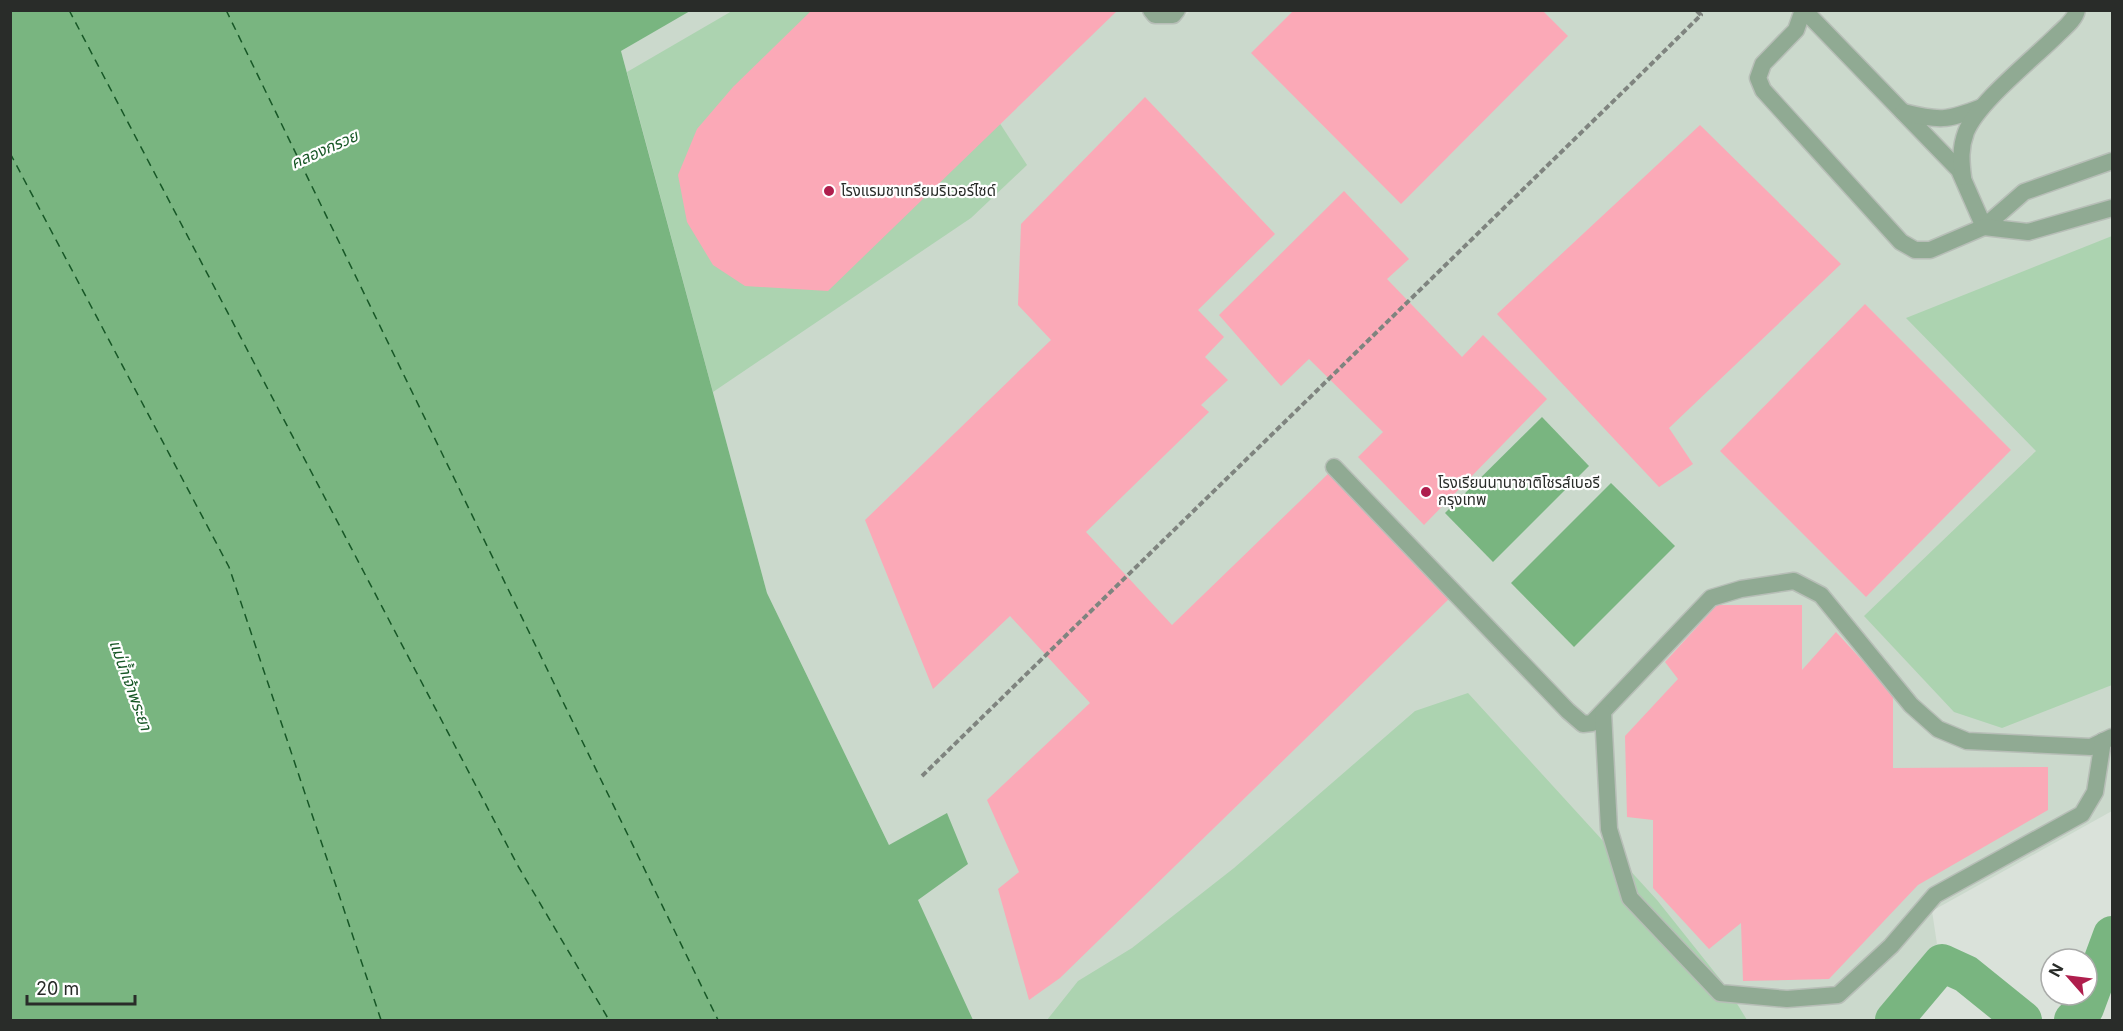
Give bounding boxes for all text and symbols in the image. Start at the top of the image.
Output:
water label: คลองกรวย [287,125,362,173]
place label: โรงแรมชาเทรียมริเวอร์ไซด์ [841,181,996,200]
marker: โรงแรมชาเทรียมริเวอร์ไซด์ [822,184,836,198]
place label: โรงเรียนนานาชาติโชรส์เบอรี กรุงเทพ [1438,473,1600,509]
marker: โรงเรียนนานาชาติโชรส์เบอรี กรุงเทพ [1419,485,1433,499]
water label: แม่น้ำเจ้าพระยา [105,637,158,734]
north arrow [2039,947,2099,1007]
text: N [2044,960,2067,980]
scale bar [27,968,135,1006]
text: 20 m [36,978,79,999]

